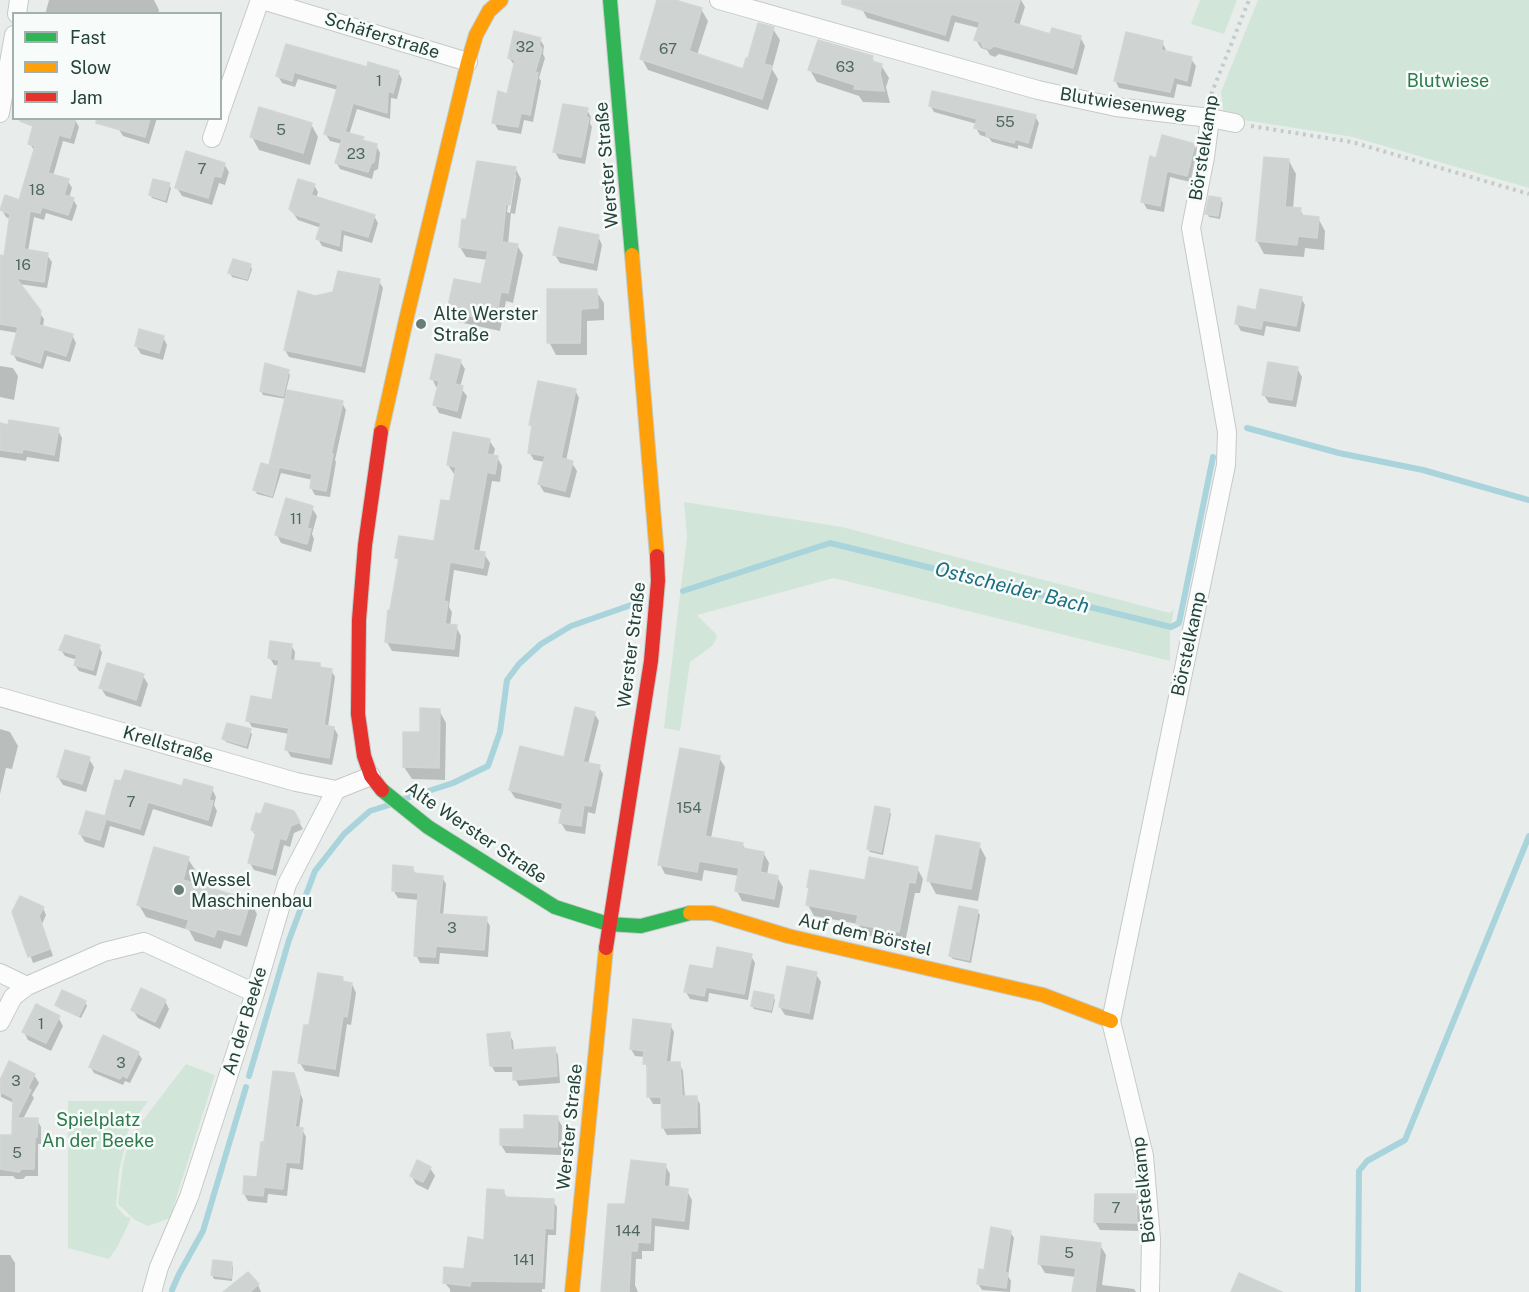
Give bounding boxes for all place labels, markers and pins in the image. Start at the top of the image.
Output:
place label: Alte Werster Straße [433,303,538,346]
marker: Alte Werster Straße [414,317,428,331]
place label: Wessel Maschinenbau [191,869,312,912]
marker: Wessel Maschinenbau [172,883,186,897]

